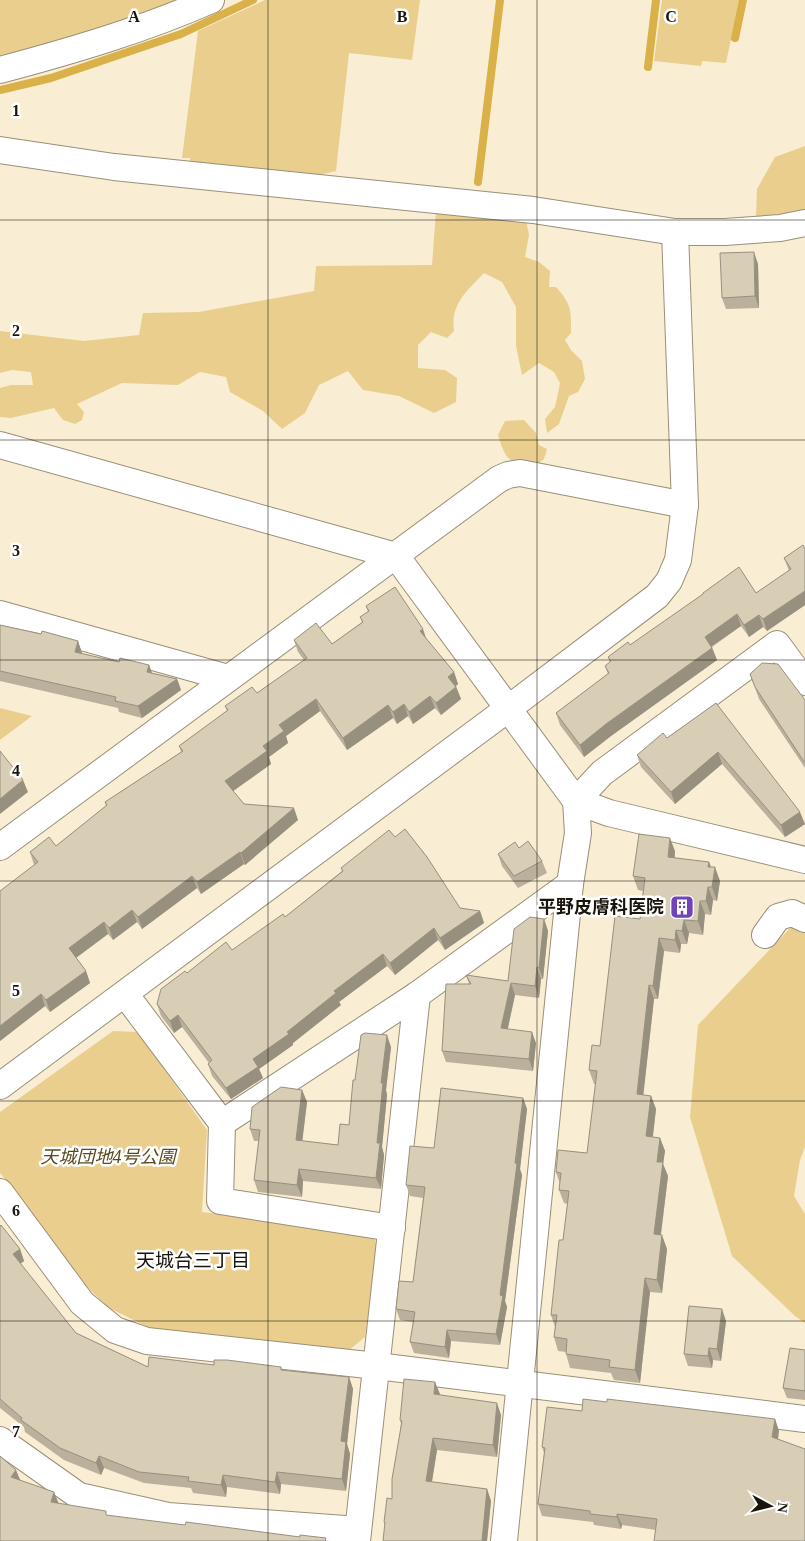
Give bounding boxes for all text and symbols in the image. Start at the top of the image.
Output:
text: A [128,8,140,25]
text: B [397,8,408,25]
text: C [665,8,677,25]
text: 1 [12,102,20,119]
text: 2 [12,322,20,339]
text: 3 [12,542,20,559]
text: 4 [12,762,20,779]
building icon: 平野皮膚科医院 [669,894,695,920]
place label: 平野皮膚科医院 [538,897,664,917]
text: 5 [12,982,20,999]
park label: 天城団地4号公園 [41,1147,178,1167]
text: 6 [12,1202,20,1219]
district label: 天城台三丁目 [136,1250,250,1271]
text: 7 [12,1423,20,1440]
north arrow [745,1481,795,1531]
text: N [774,1502,790,1513]

